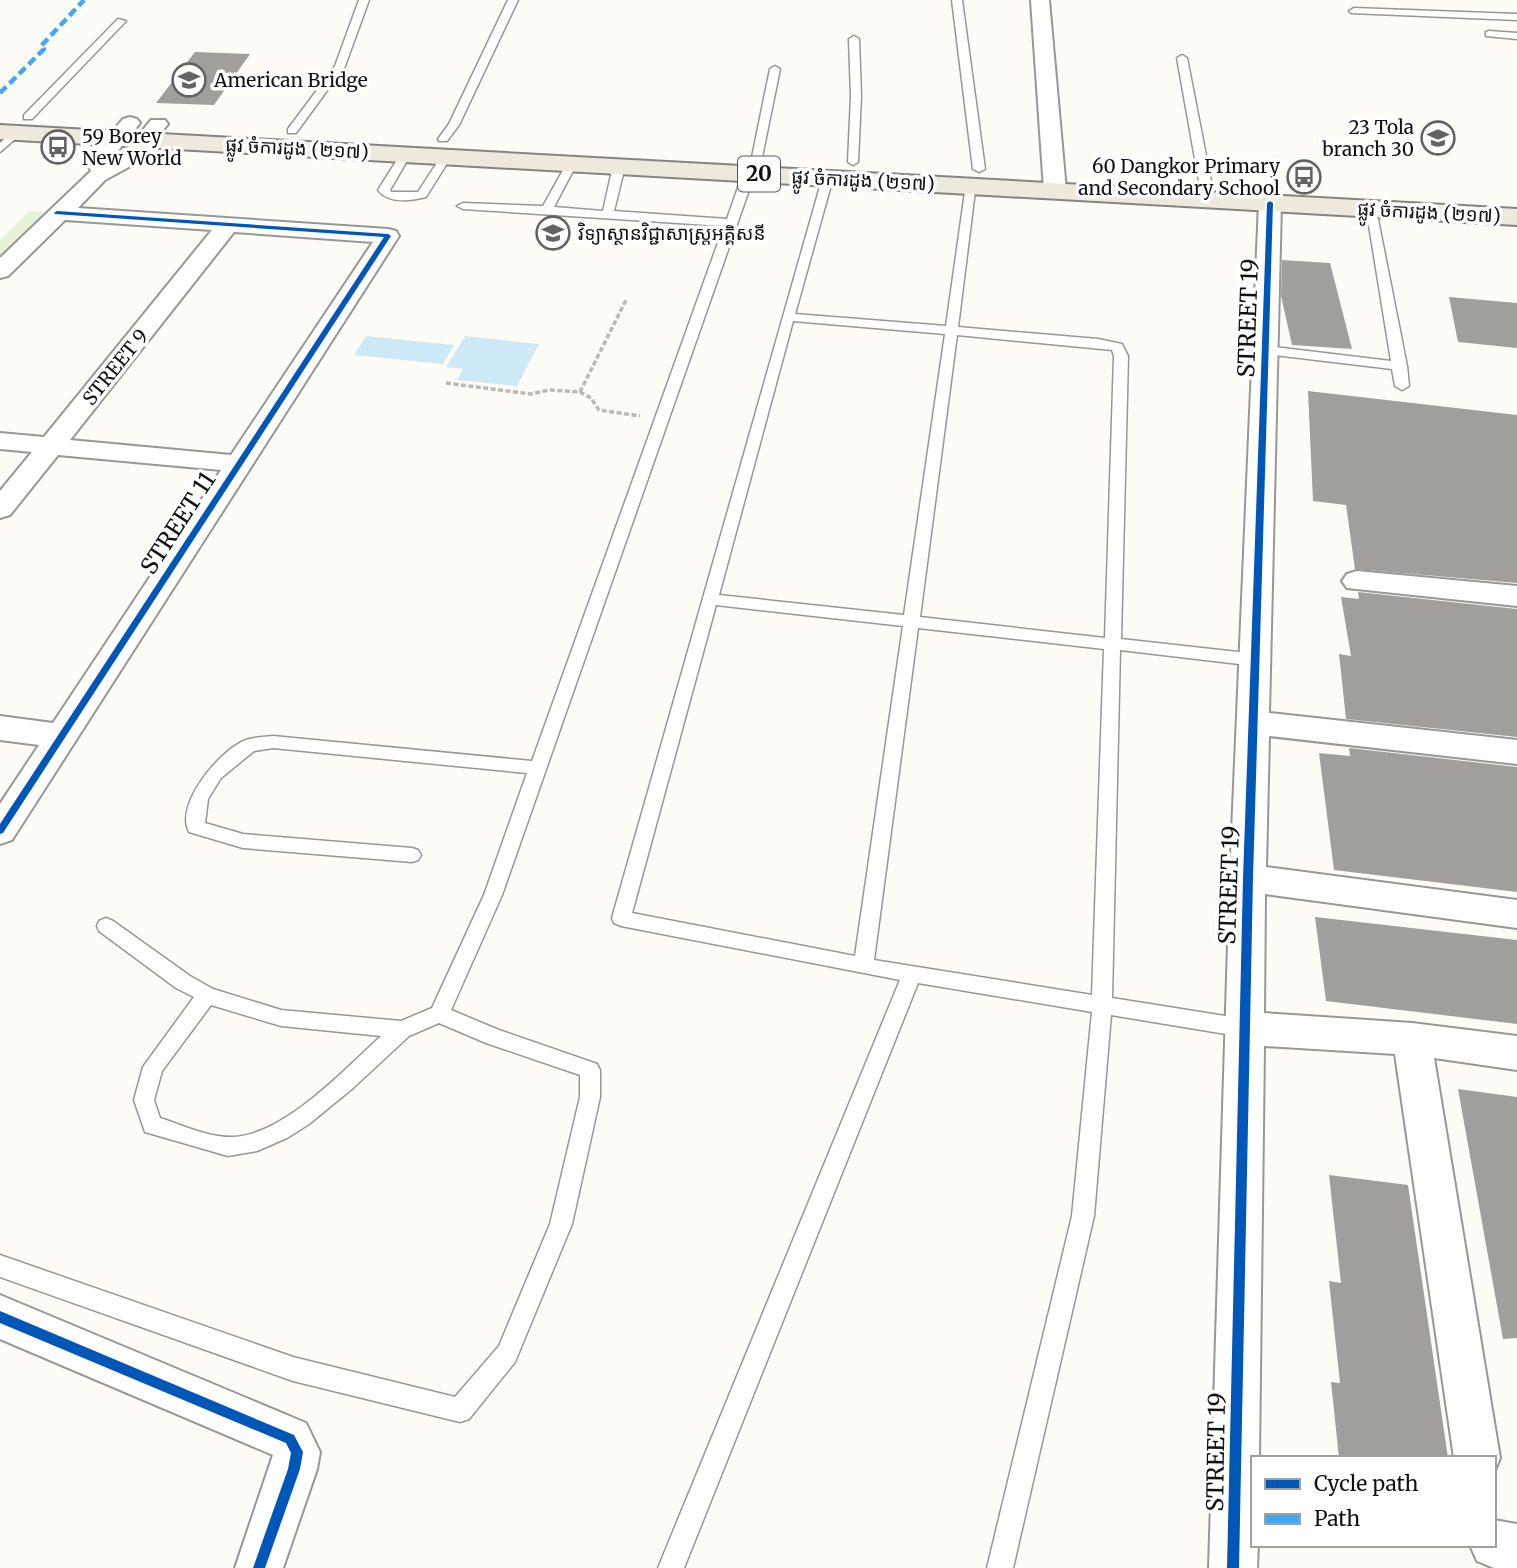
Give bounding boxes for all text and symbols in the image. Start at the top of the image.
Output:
school or university icon: American Bridge [170,61,208,99]
place label: American Bridge [213,68,368,92]
place label: 23 Tola branch 30 [1321,115,1414,161]
school or university icon: 23 Tola branch 30 [1419,119,1457,157]
place label: 59 Borey New World [82,124,182,170]
bus stop icon: 59 Borey New World [39,128,77,166]
street label: ផ្លូវ ចំការដូង (២១៧) [224,132,369,169]
place label: 60 Dangkor Primary and Secondary School [1078,154,1280,200]
road number: 20 [738,156,780,192]
bus stop icon: 60 Dangkor Primary and Secondary School [1285,158,1323,196]
street label: ផ្លូវ ចំការដូង (២១៧) [790,164,935,201]
street label: ផ្លូវ ចំការដូង (២១៧) [1356,196,1501,233]
school or university icon: វិទ្យាស្ថានវិជ្ជាសាស្រ្តអគ្គិសនី [534,214,572,252]
place label: វិទ្យាស្ថានវិជ្ជាសាស្រ្តអគ្គិសនី [577,221,766,245]
street label: STREET 19 [1231,258,1264,378]
street label: STREET 9 [77,324,153,410]
street label: STREET 11 [134,466,221,579]
street label: STREET 19 [1212,825,1245,945]
street label: STREET 19 [1200,1392,1231,1512]
legend [1251,1456,1496,1547]
text: Cycle path [1314,1470,1418,1497]
text: Path [1314,1505,1360,1532]

